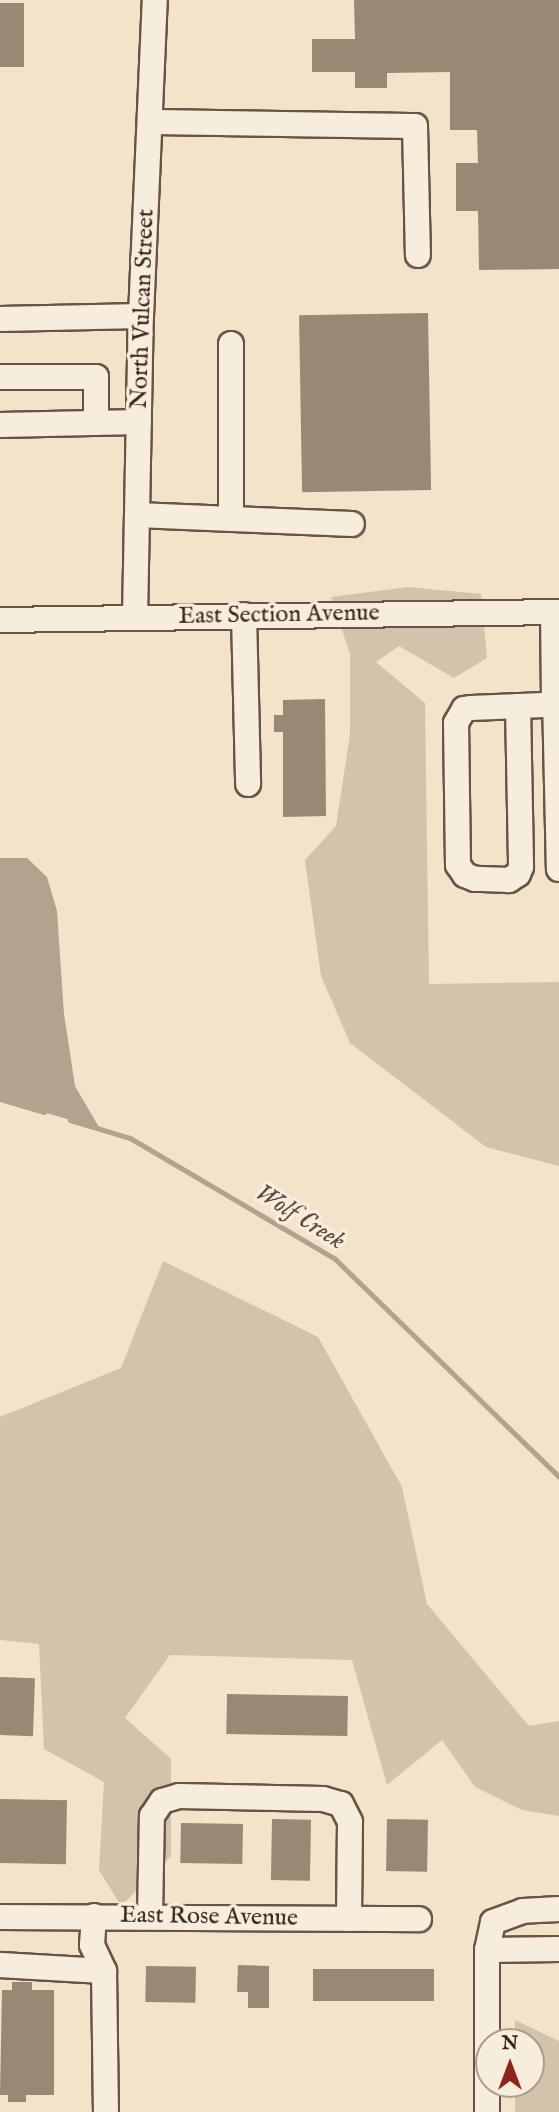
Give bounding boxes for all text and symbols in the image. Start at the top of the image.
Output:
street label: North Vulcan Street [125,208,161,410]
street label: East Section Avenue [178,599,380,631]
water label: Wolf Creek [249,1177,351,1257]
street label: East Rose Avenue [120,1901,298,1933]
north arrow [475,2028,545,2098]
text: N [502,2032,518,2056]

